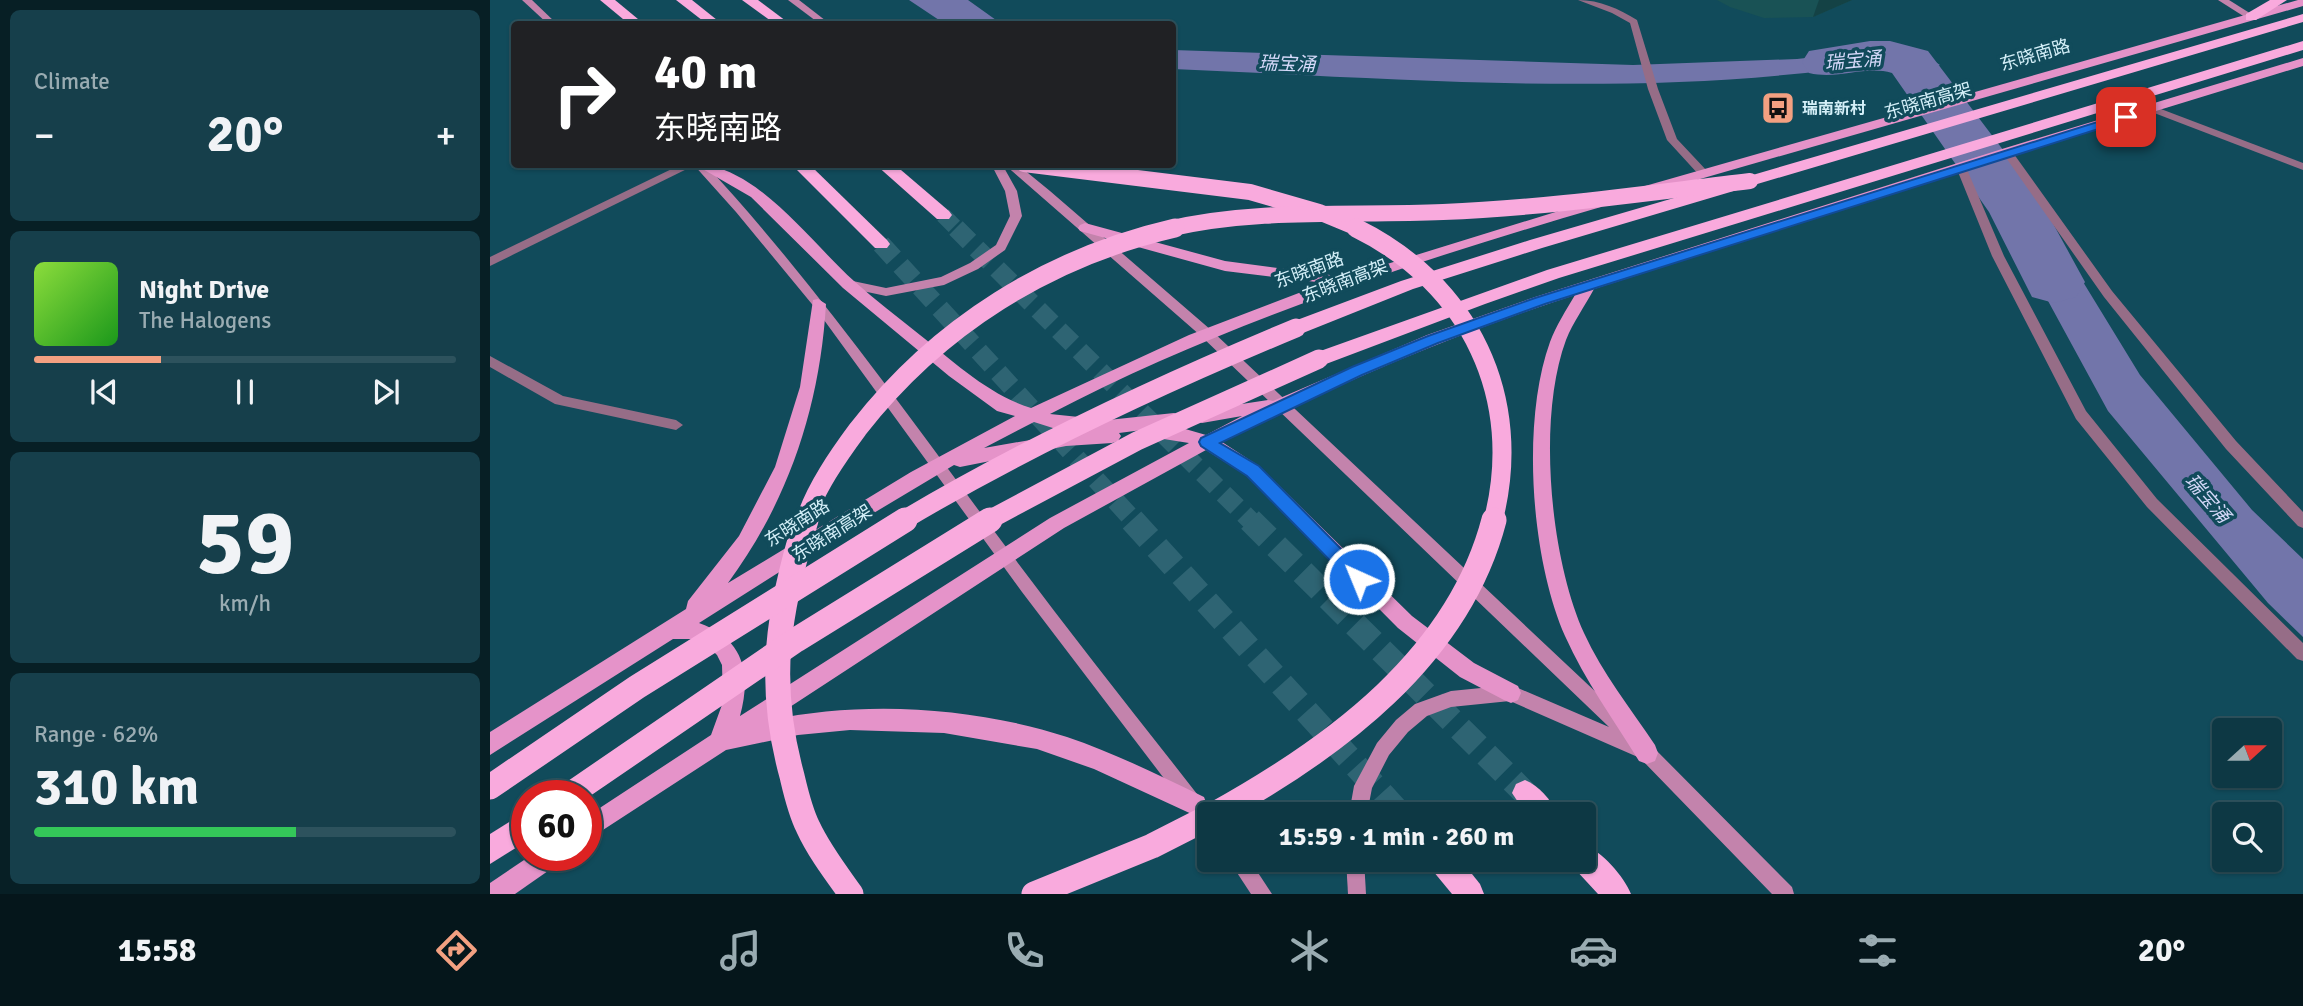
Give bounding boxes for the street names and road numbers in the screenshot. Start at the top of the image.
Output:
street label: 东晓南路 [1997,35,2073,75]
street label: 东晓南高架 [1882,78,1974,124]
street label: 东晓南路 [1271,247,1347,293]
street label: 东晓南高架 [1299,255,1391,307]
street label: 东晓南路 [761,495,833,551]
street label: 东晓南高架 [788,500,876,566]

